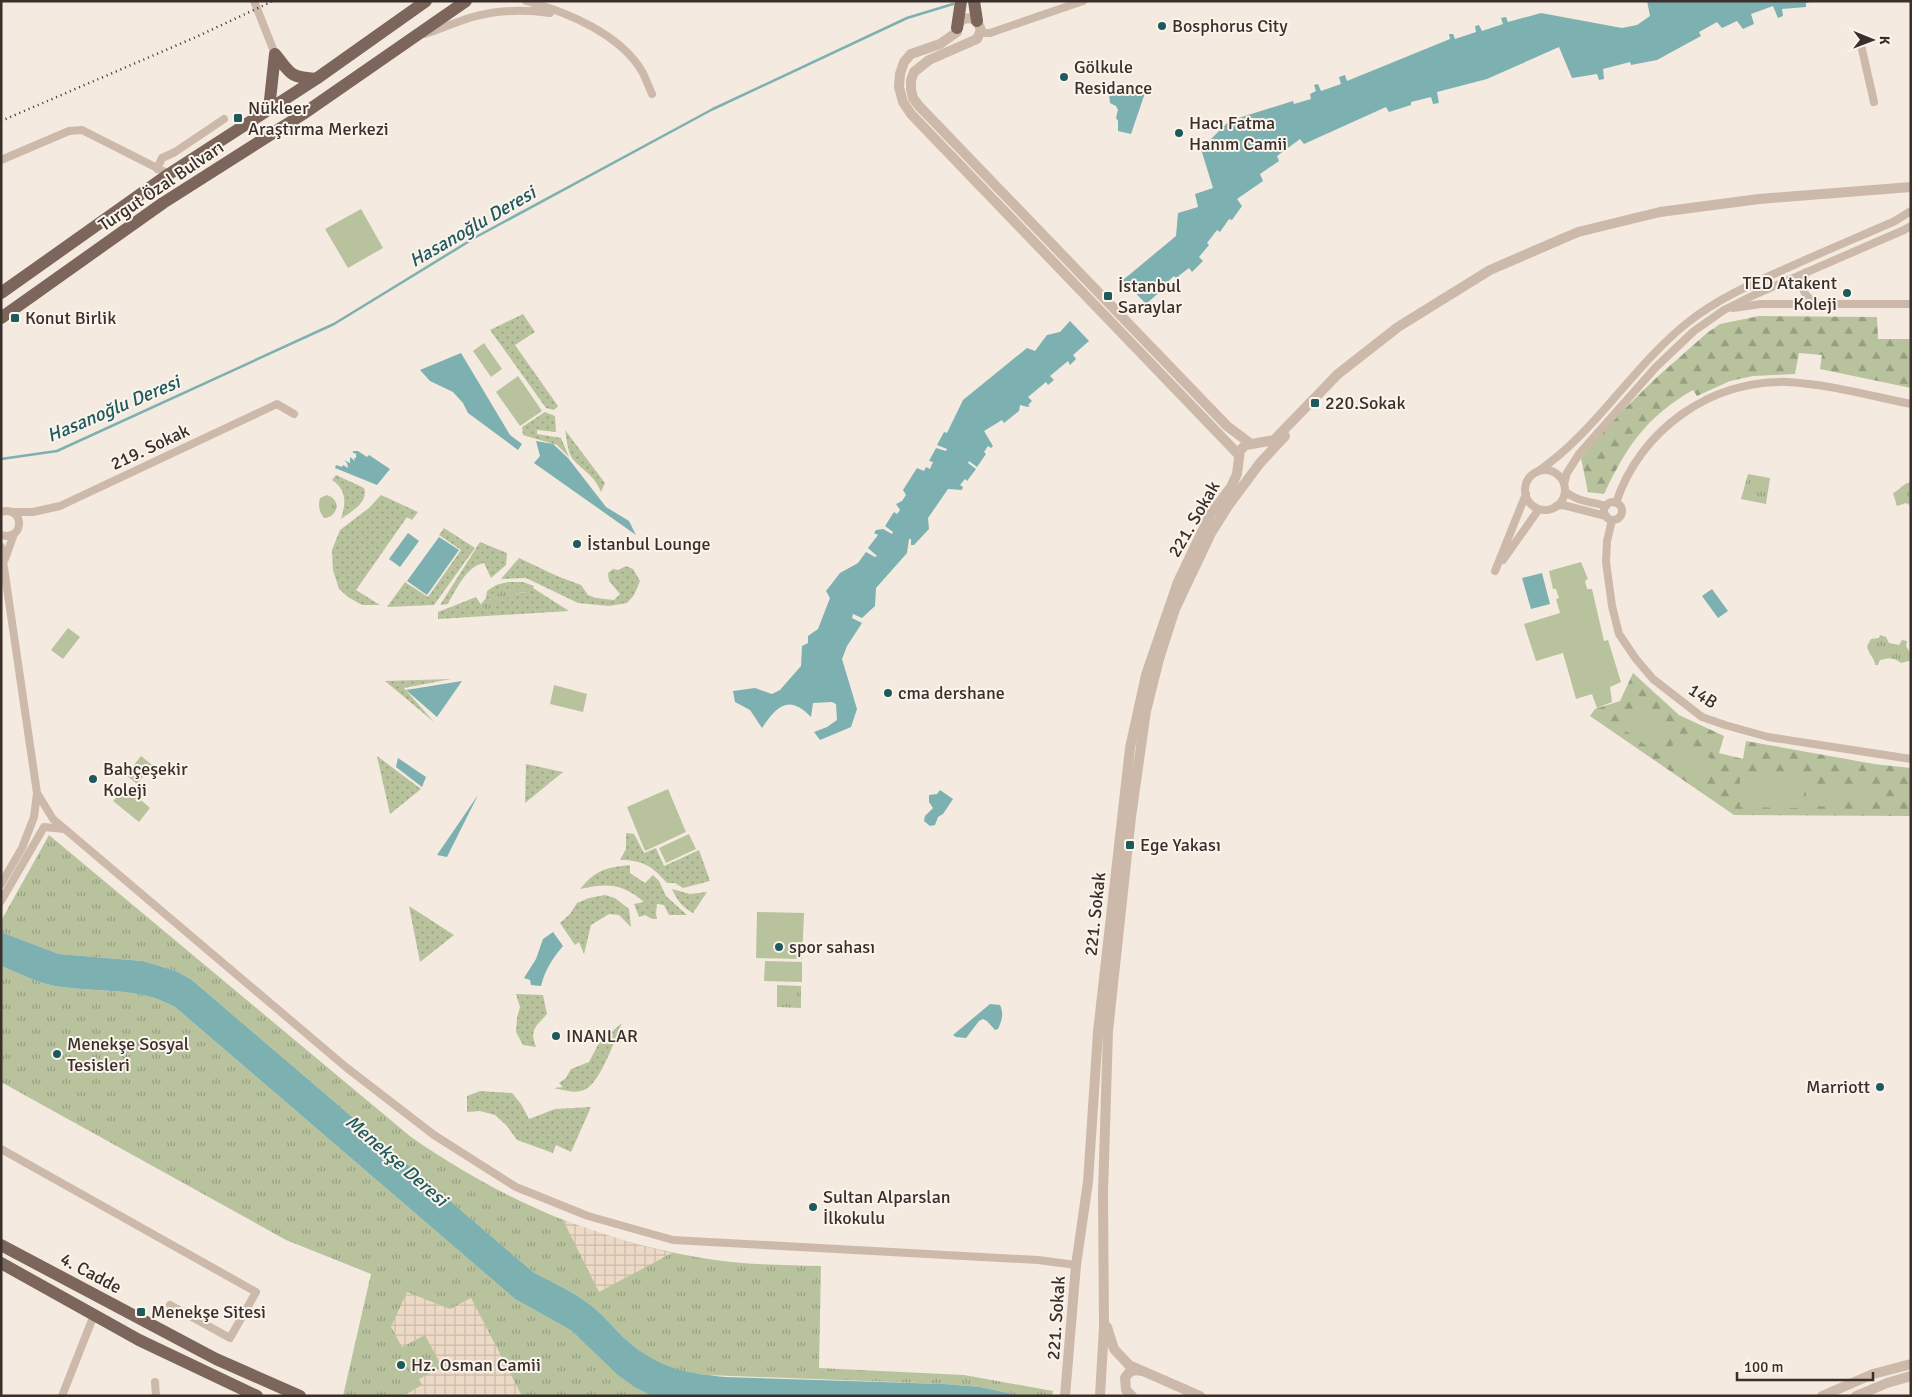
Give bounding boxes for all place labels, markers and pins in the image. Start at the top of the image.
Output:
place label: Bosphorus City [1172,15,1288,37]
marker: Bosphorus City [1156,20,1168,32]
place label: Gölkule Residance [1074,56,1152,99]
marker: Gölkule Residance [1058,71,1070,83]
place label: Nükleer Araştırma Merkezi [248,97,389,140]
marker: Nükleer Araştırma Merkezi [232,112,244,124]
place label: Hacı Fatma Hanım Camii [1189,112,1287,155]
marker: Hacı Fatma Hanım Camii [1173,127,1185,139]
place label: TED Atakent Koleji [1742,272,1837,315]
place label: İstanbul Saraylar [1118,275,1182,318]
marker: TED Atakent Koleji [1841,287,1853,299]
marker: İstanbul Saraylar [1102,290,1114,302]
place label: Konut Birlik [25,307,116,329]
marker: Konut Birlik [9,312,21,324]
place label: 220.Sokak [1325,392,1405,414]
marker: 220.Sokak [1309,397,1321,409]
place label: İstanbul Lounge [587,533,710,555]
marker: İstanbul Lounge [571,538,583,550]
place label: cma dershane [898,682,1005,704]
marker: cma dershane [882,687,894,699]
place label: Bahçeşekir Koleji [103,758,188,801]
marker: Bahçeşekir Koleji [87,773,99,785]
place label: Ege Yakası [1140,834,1221,856]
marker: Ege Yakası [1124,839,1136,851]
place label: spor sahası [789,936,875,958]
marker: spor sahası [773,941,785,953]
place label: INANLAR [566,1025,638,1047]
marker: INANLAR [550,1030,562,1042]
place label: Menekşe Sosyal Tesisleri [67,1033,189,1076]
marker: Menekşe Sosyal Tesisleri [51,1048,63,1060]
place label: Marriott [1806,1076,1870,1098]
marker: Marriott [1874,1081,1886,1093]
place label: Sultan Alparslan İlkokulu [823,1186,951,1229]
marker: Sultan Alparslan İlkokulu [807,1201,819,1213]
place label: Menekşe Sitesi [151,1301,266,1323]
marker: Menekşe Sitesi [135,1306,147,1318]
place label: Hz. Osman Camii [411,1354,541,1376]
marker: Hz. Osman Camii [395,1359,407,1371]

